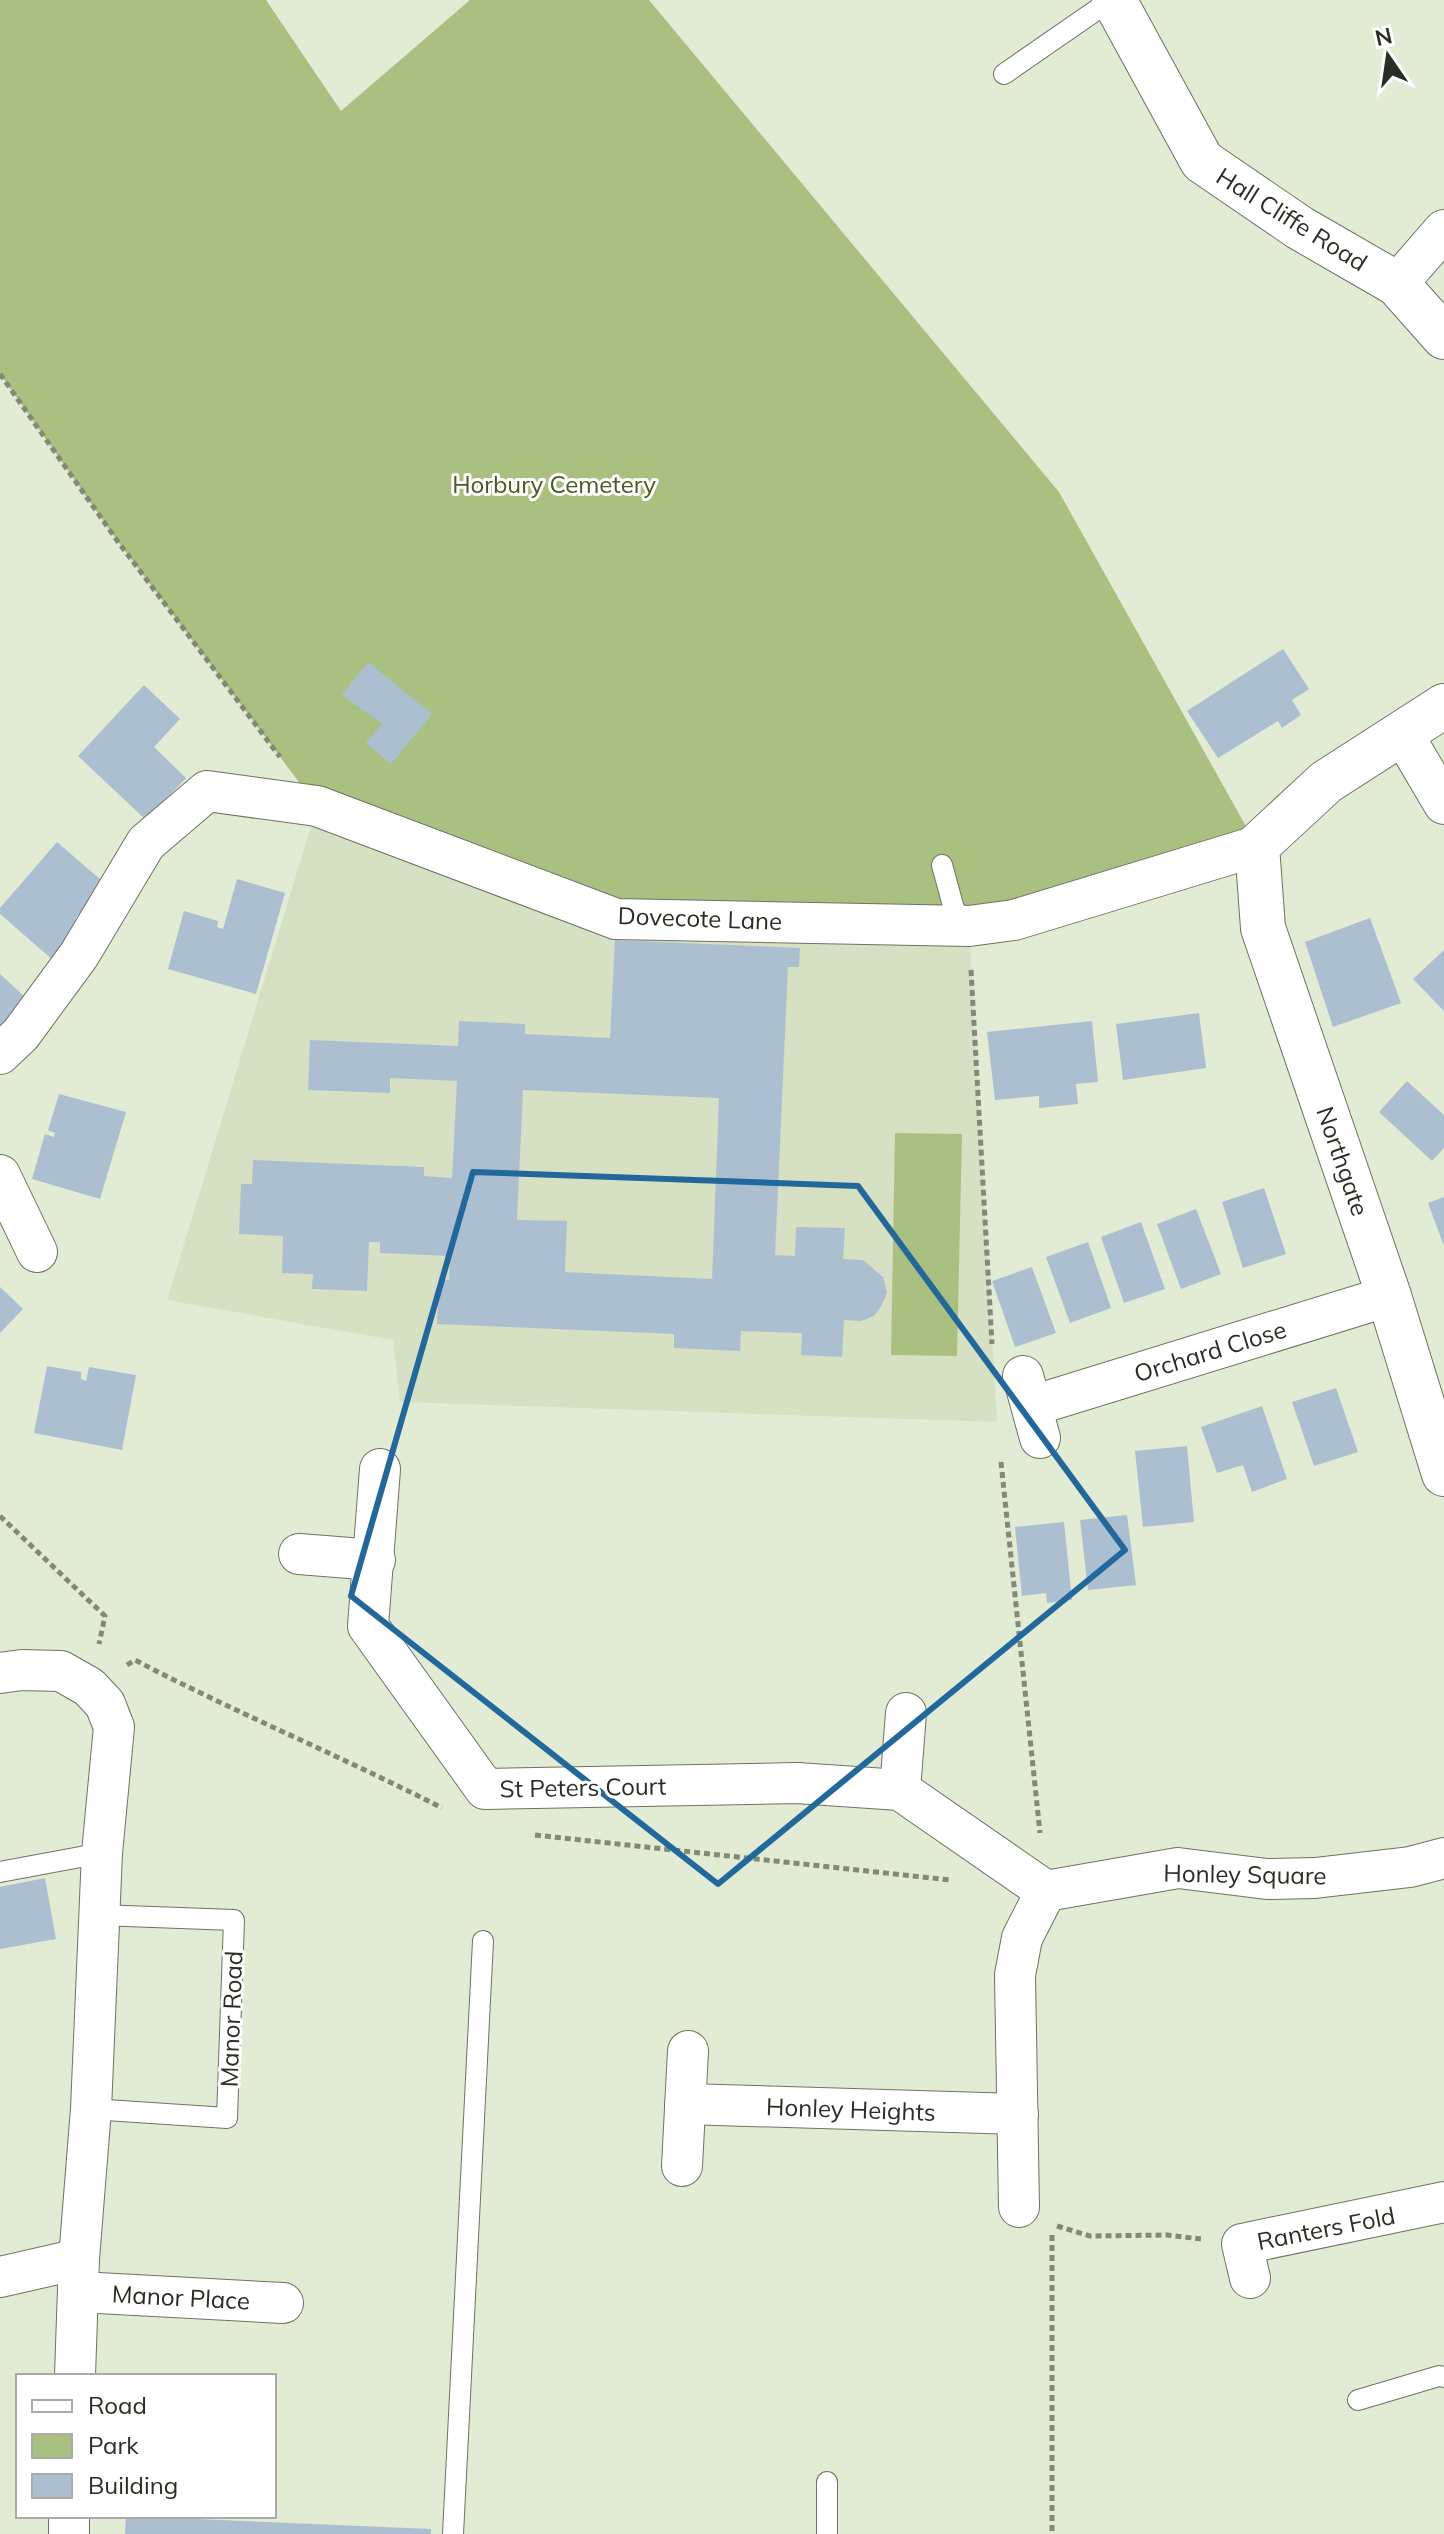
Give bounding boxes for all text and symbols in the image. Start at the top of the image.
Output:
north arrow [1348,16,1428,96]
text: N [1372,21,1395,52]
street label: Hall Cliffe Road [1211,161,1373,277]
park label: Horbury Cemetery [452,469,656,499]
street label: Dovecote Lane [617,900,783,936]
street label: Northgate [1310,1102,1376,1220]
street label: Orchard Close [1130,1314,1290,1388]
street label: St Peters Court [499,1771,667,1803]
street label: Honley Square [1163,1858,1327,1890]
street label: Manor Road [214,1950,248,2088]
street label: Honley Heights [766,2091,936,2127]
street label: Ranters Fold [1254,2200,1398,2256]
street label: Manor Place [111,2278,251,2316]
legend [16,2374,276,2518]
text: Road [88,2390,147,2420]
text: Park [88,2430,139,2460]
text: Building [88,2470,178,2500]

